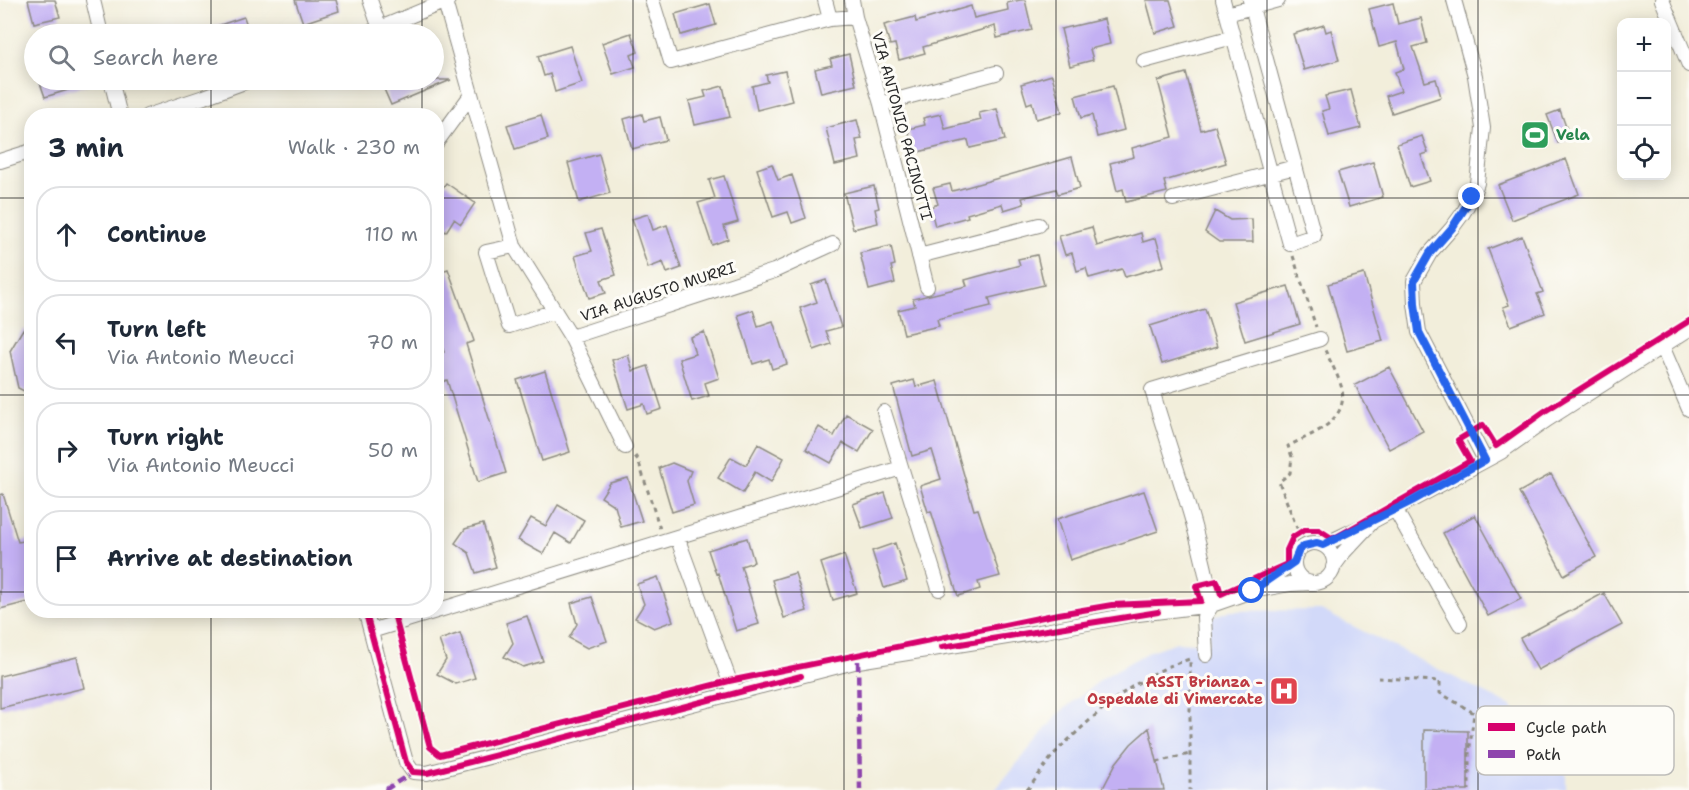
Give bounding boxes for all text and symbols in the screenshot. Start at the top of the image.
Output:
map controls [1617,18,1671,180]
button: + [1617,18,1671,72]
search box [24,24,444,90]
street label: VIA ANTONIO PACINOTTI [867,30,937,222]
icon: search [45,41,78,74]
text: Search here [93,43,219,72]
button: − [1617,72,1671,126]
sports icon: Vela [1519,119,1551,151]
place label: Vela [1556,125,1591,145]
button: locate [1617,126,1671,180]
text: 3 min [48,130,124,165]
text: Walk · 230 m [288,134,420,160]
route end [1458,183,1484,209]
icon: ahead [50,218,83,251]
text: Continue [107,220,207,249]
text: 110 m [364,221,418,247]
street label: VIA AUGUSTO MURRI [578,257,738,327]
text: Turn left [107,315,206,344]
icon: left [50,326,83,359]
text: 70 m [366,329,418,355]
text: Via Antonio Meucci [107,344,295,370]
text: Turn right [107,423,224,452]
icon: right [50,434,83,467]
text: 50 m [368,437,418,463]
text: Via Antonio Meucci [107,452,295,478]
icon: arrive [50,542,83,575]
text: Arrive at destination [107,544,353,573]
route start [1238,577,1264,603]
place label: ASST Brianza - Ospedale di Vimercate [1087,672,1263,709]
hospital icon: ASST Brianza - Ospedale di Vimercate [1268,675,1300,707]
legend [1476,706,1674,775]
text: Cycle path [1526,717,1607,738]
text: Path [1526,744,1561,765]

